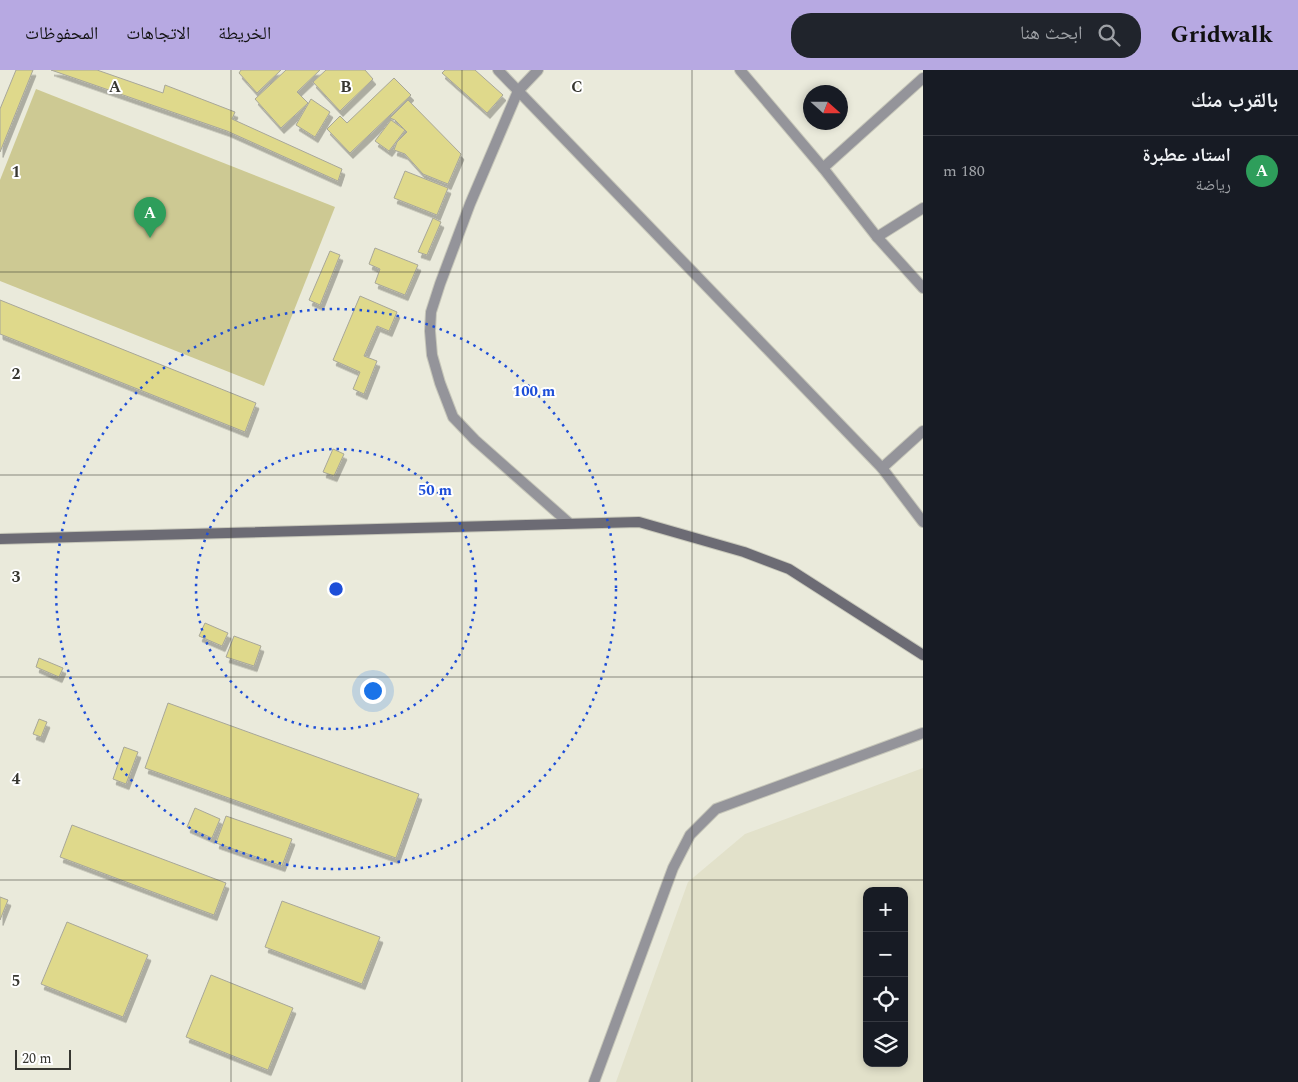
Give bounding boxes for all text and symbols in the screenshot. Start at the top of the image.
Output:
search box [791,13,1141,58]
text: Gridwalk [1171,17,1273,53]
text: ابحث هنا [1020,19,1083,48]
text: المحفوظات [25,20,98,47]
text: الاتجاهات [126,20,190,47]
text: الخريطة [218,20,271,47]
icon: search [1095,21,1123,49]
text: A [109,75,122,99]
text: B [340,75,352,99]
text: C [571,75,583,99]
north arrow [803,85,848,130]
text: بالقرب منك [1191,85,1278,117]
text: استاد عطبرة [1143,141,1231,170]
text: 180 m [943,159,985,183]
text: A [1256,159,1268,183]
text: 1 [12,160,20,184]
text: رياضة [1195,173,1231,197]
pin: A [134,197,166,238]
text: 2 [12,362,21,386]
text: 100 m [513,380,556,403]
text: 50 m [418,479,453,502]
text: 3 [12,565,21,589]
centre of rings [327,580,345,598]
your location [360,678,386,704]
text: 4 [12,767,21,791]
map controls [863,887,908,1067]
button: + [863,887,908,932]
button: − [863,932,908,977]
text: 5 [12,969,20,993]
button: locate [863,977,908,1022]
button: layers [863,1022,908,1067]
scale bar [15,1047,71,1070]
text: 20 m [22,1048,52,1069]

